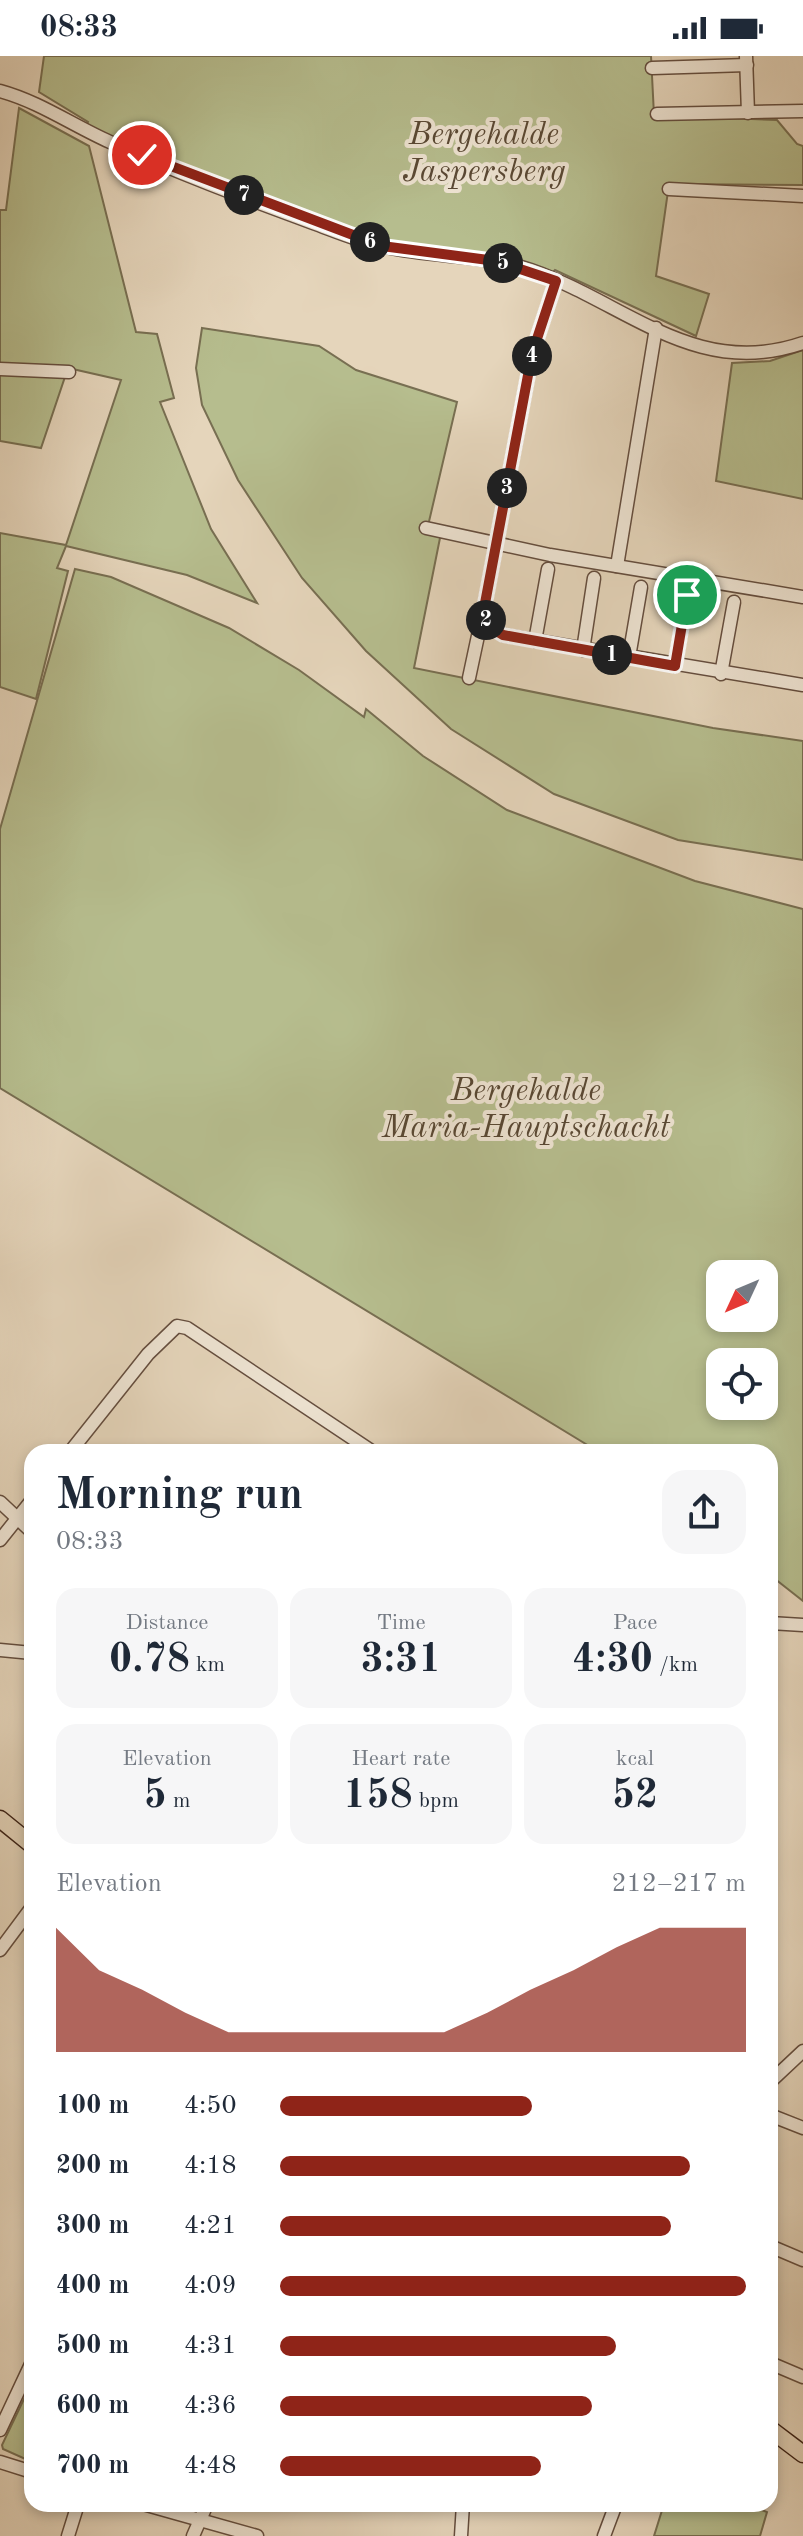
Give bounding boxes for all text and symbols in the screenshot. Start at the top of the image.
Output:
text: 08:33 [40,13,118,43]
park label: Bergehalde Jaspersberg [402,120,566,189]
pin [108,121,176,189]
icon: check [120,133,164,177]
pin: 7 [224,175,264,215]
text: 7 [238,184,250,206]
pin: 6 [350,222,390,262]
text: 6 [364,231,376,253]
pin: 5 [483,243,523,283]
text: 5 [497,252,509,274]
pin: 4 [512,336,552,376]
text: 4 [526,345,538,367]
pin: 3 [487,468,527,508]
text: 3 [501,477,513,499]
pin [653,561,721,629]
icon: arrive [665,573,709,617]
pin: 2 [466,600,506,640]
text: 2 [480,609,492,631]
pin: 1 [592,635,632,675]
text: 1 [606,644,618,666]
park label: Bergehalde Maria-Hauptschacht [381,1076,671,1145]
north arrow [706,1260,778,1332]
map controls [706,1260,778,1420]
button: locate [706,1348,778,1420]
button: share [662,1470,746,1554]
text: Morning run [56,1474,303,1518]
text: 08:33 [56,1529,124,1555]
text: Distance [126,1612,208,1634]
text: Time [376,1612,426,1634]
text: Pace [613,1612,657,1634]
text: 0.78 [109,1641,190,1681]
text: 3:31 [361,1641,441,1681]
text: 4:30 [572,1641,653,1681]
text: km [190,1654,225,1676]
text: /km [653,1654,698,1676]
text: Elevation [122,1748,212,1770]
text: Heart rate [352,1748,450,1770]
text: kcal [616,1748,654,1770]
text: 5 [144,1777,167,1817]
text: 158 [343,1777,413,1817]
text: 52 [612,1777,658,1817]
text: m [167,1790,190,1812]
text: bpm [413,1790,459,1812]
text: Elevation [56,1871,162,1897]
text: 212–217 m [611,1871,746,1897]
text: 100 m [56,2093,129,2119]
text: 4:50 [184,2093,237,2119]
text: 200 m [56,2153,129,2179]
text: 4:18 [184,2153,237,2179]
text: 300 m [56,2213,129,2239]
text: 4:21 [184,2213,237,2239]
text: 400 m [56,2273,129,2299]
text: 4:09 [184,2273,237,2299]
text: 500 m [56,2333,129,2359]
text: 4:31 [184,2333,237,2359]
text: 600 m [56,2393,129,2419]
text: 4:36 [184,2393,237,2419]
text: 700 m [56,2453,129,2479]
text: 4:48 [184,2453,237,2479]

